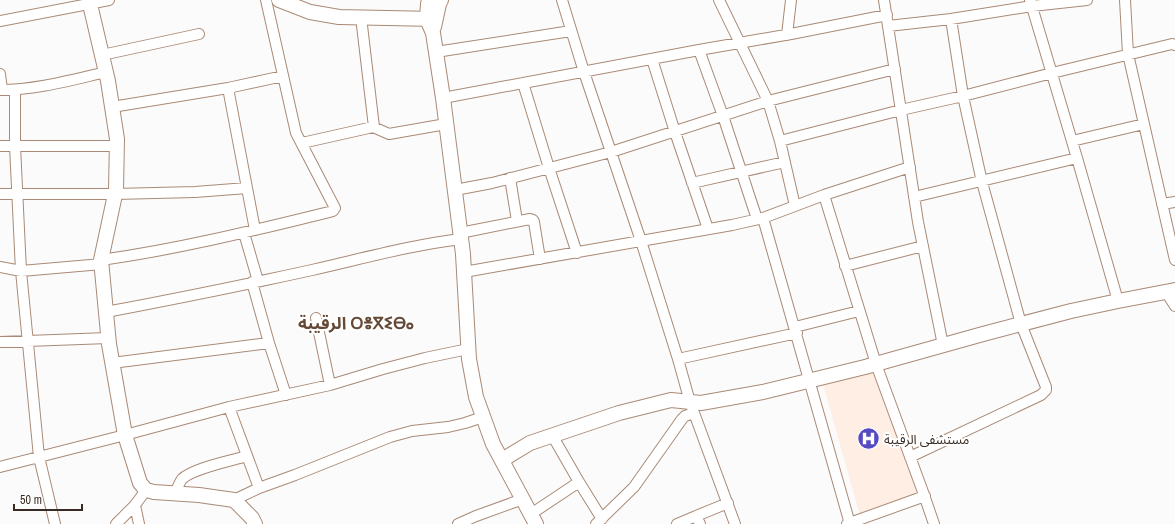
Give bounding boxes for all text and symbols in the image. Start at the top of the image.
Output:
district label: الرقيبة ⵔⴻⴳⵉⴱⴰ [298,311,414,334]
hospital icon: مستشفى الرقيبة [856,426,882,452]
place label: مستشفى الرقيبة [884,431,970,448]
scale bar [14,486,82,512]
text: 50 m [20,492,42,508]

